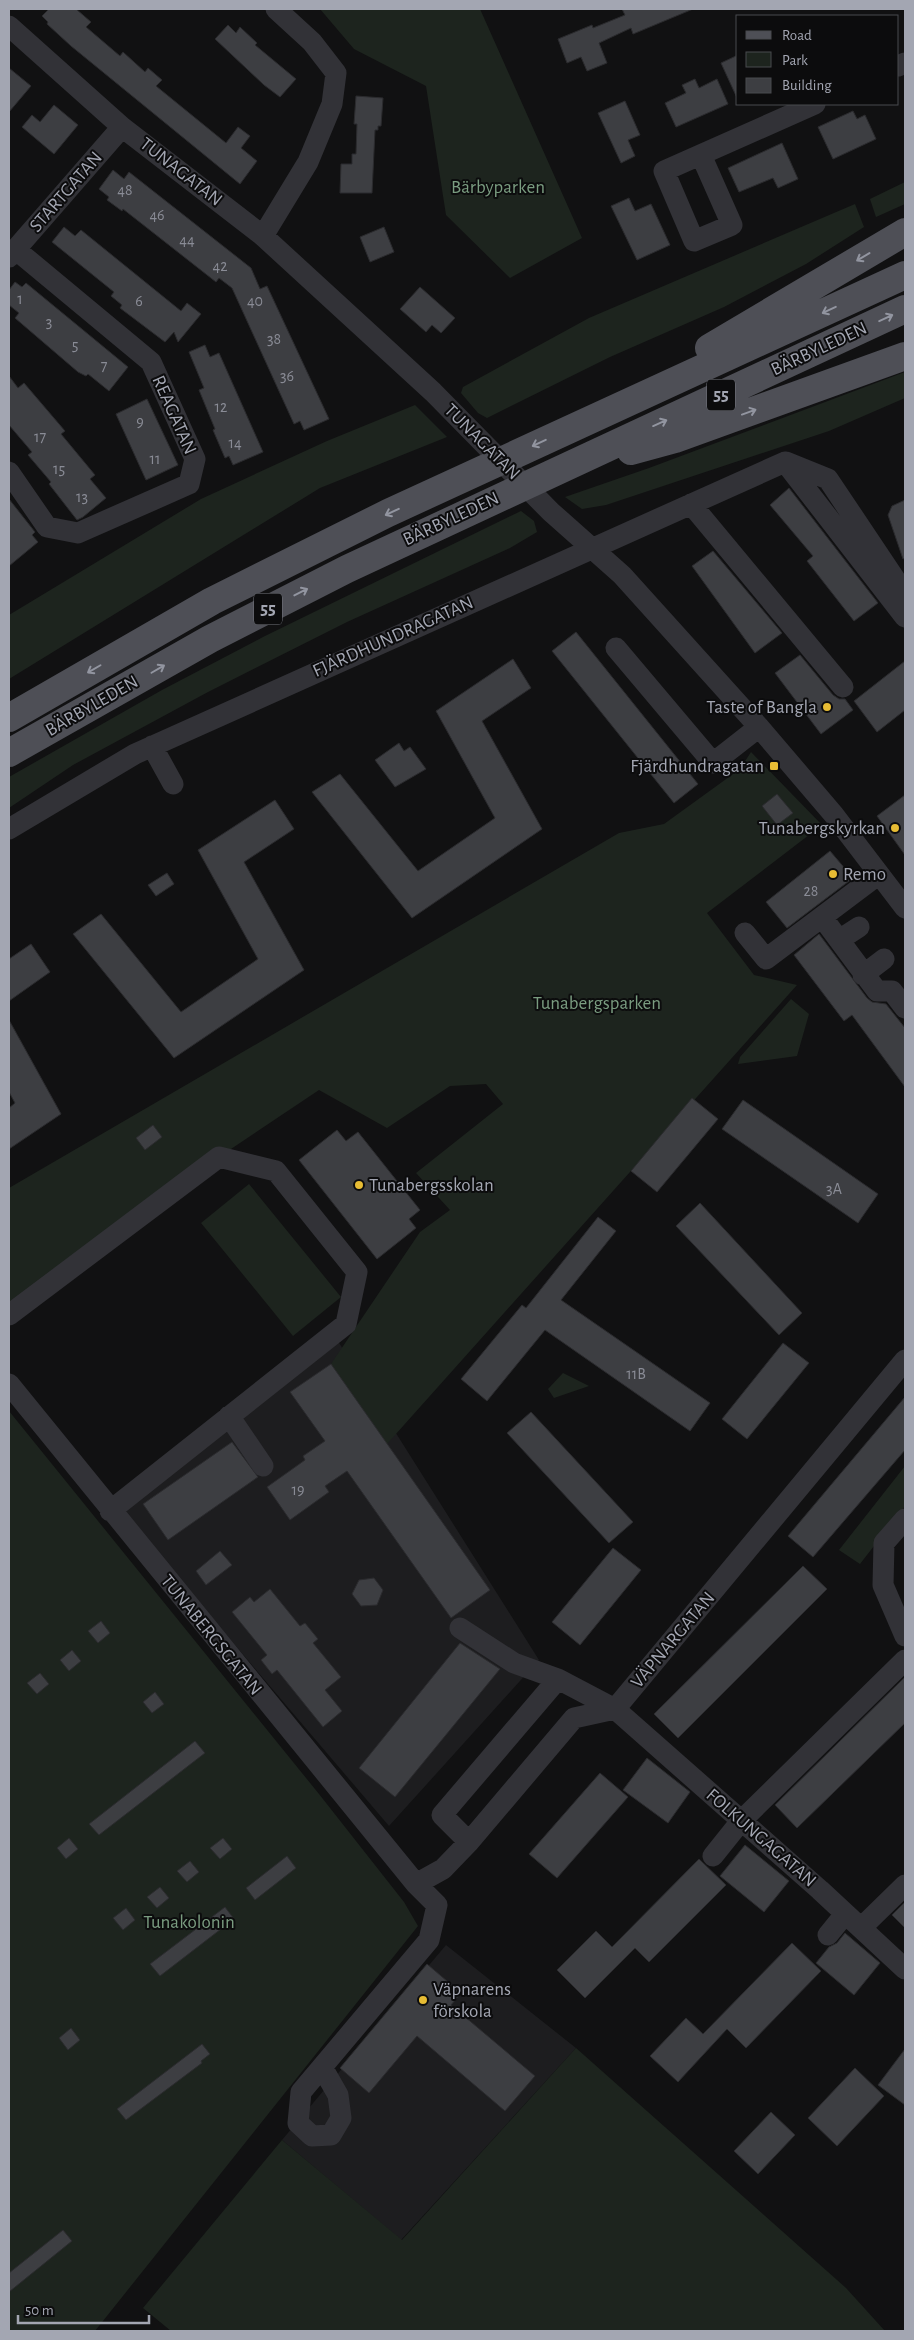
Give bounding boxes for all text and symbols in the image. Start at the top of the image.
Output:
legend [736,15,899,105]
text: Road [782,28,812,43]
text: Park [782,53,808,68]
text: Building [782,78,832,93]
street label: TUNAGATAN [136,134,226,210]
street label: STARTGATAN [26,148,106,236]
park label: Bärbyparken [451,178,545,197]
house number: 48 [117,182,133,198]
house number: 46 [149,207,165,223]
house number: 44 [179,232,195,248]
one-way arrow [857,252,871,262]
house number: 42 [213,258,227,274]
house number: 1 [17,291,23,307]
house number: 6 [135,293,143,309]
house number: 40 [247,293,263,309]
one-way arrow [822,306,837,315]
one-way arrow [879,312,894,322]
house number: 3 [46,314,52,330]
street label: BÄRBYLEDEN [768,318,870,379]
house number: 38 [267,331,281,347]
house number: 5 [72,337,78,353]
house number: 7 [101,358,108,374]
house number: 36 [280,368,294,384]
street label: REAGATAN [148,373,200,457]
road number: 55 [707,380,735,410]
house number: 12 [215,399,227,415]
street label: TUNAGATAN [440,400,524,484]
one-way arrow [741,407,756,416]
house number: 9 [136,414,144,430]
one-way arrow [652,418,667,427]
house number: 17 [34,429,46,445]
house number: 14 [228,435,242,451]
one-way arrow [532,439,547,448]
house number: 11 [149,451,161,467]
house number: 15 [53,461,65,477]
street label: BÄRBYLEDEN [400,488,502,549]
house number: 13 [76,489,88,505]
one-way arrow [385,507,400,517]
one-way arrow [293,587,308,596]
street label: FJÄRDHUNDRAGATAN [309,592,476,681]
road number: 55 [254,594,282,624]
one-way arrow [150,663,164,673]
one-way arrow [87,665,101,675]
street label: BÄRBYLEDEN [42,671,142,740]
place label: Taste of Bangla [706,698,817,717]
marker: Taste of Bangla [821,701,833,713]
place label: Fjärdhundragatan [630,757,764,776]
marker: Fjärdhundragatan [768,760,780,772]
place label: Tunabergskyrkan [758,819,885,838]
marker: Tunabergskyrkan [889,822,901,834]
place label: Remo [843,865,886,884]
marker: Remo [827,868,839,880]
house number: 28 [804,883,818,899]
park label: Tunabergsparken [533,994,661,1013]
place label: Tunabergsskolan [369,1176,494,1195]
marker: Tunabergsskolan [353,1179,365,1191]
house number: 3A [826,1181,842,1197]
house number: 11B [626,1366,646,1382]
house number: 19 [291,1482,305,1498]
street label: TUNABERGSGATAN [157,1571,265,1699]
street label: VÄPNARGATAN [627,1588,719,1692]
street label: FOLKUNGAGATAN [702,1785,820,1891]
park label: Tunakolonin [143,1913,235,1932]
place label: Väpnarens förskola [433,1980,511,2021]
marker: Väpnarens förskola [417,1994,429,2006]
scale bar [18,2292,149,2324]
text: 50 m [25,2303,54,2318]

